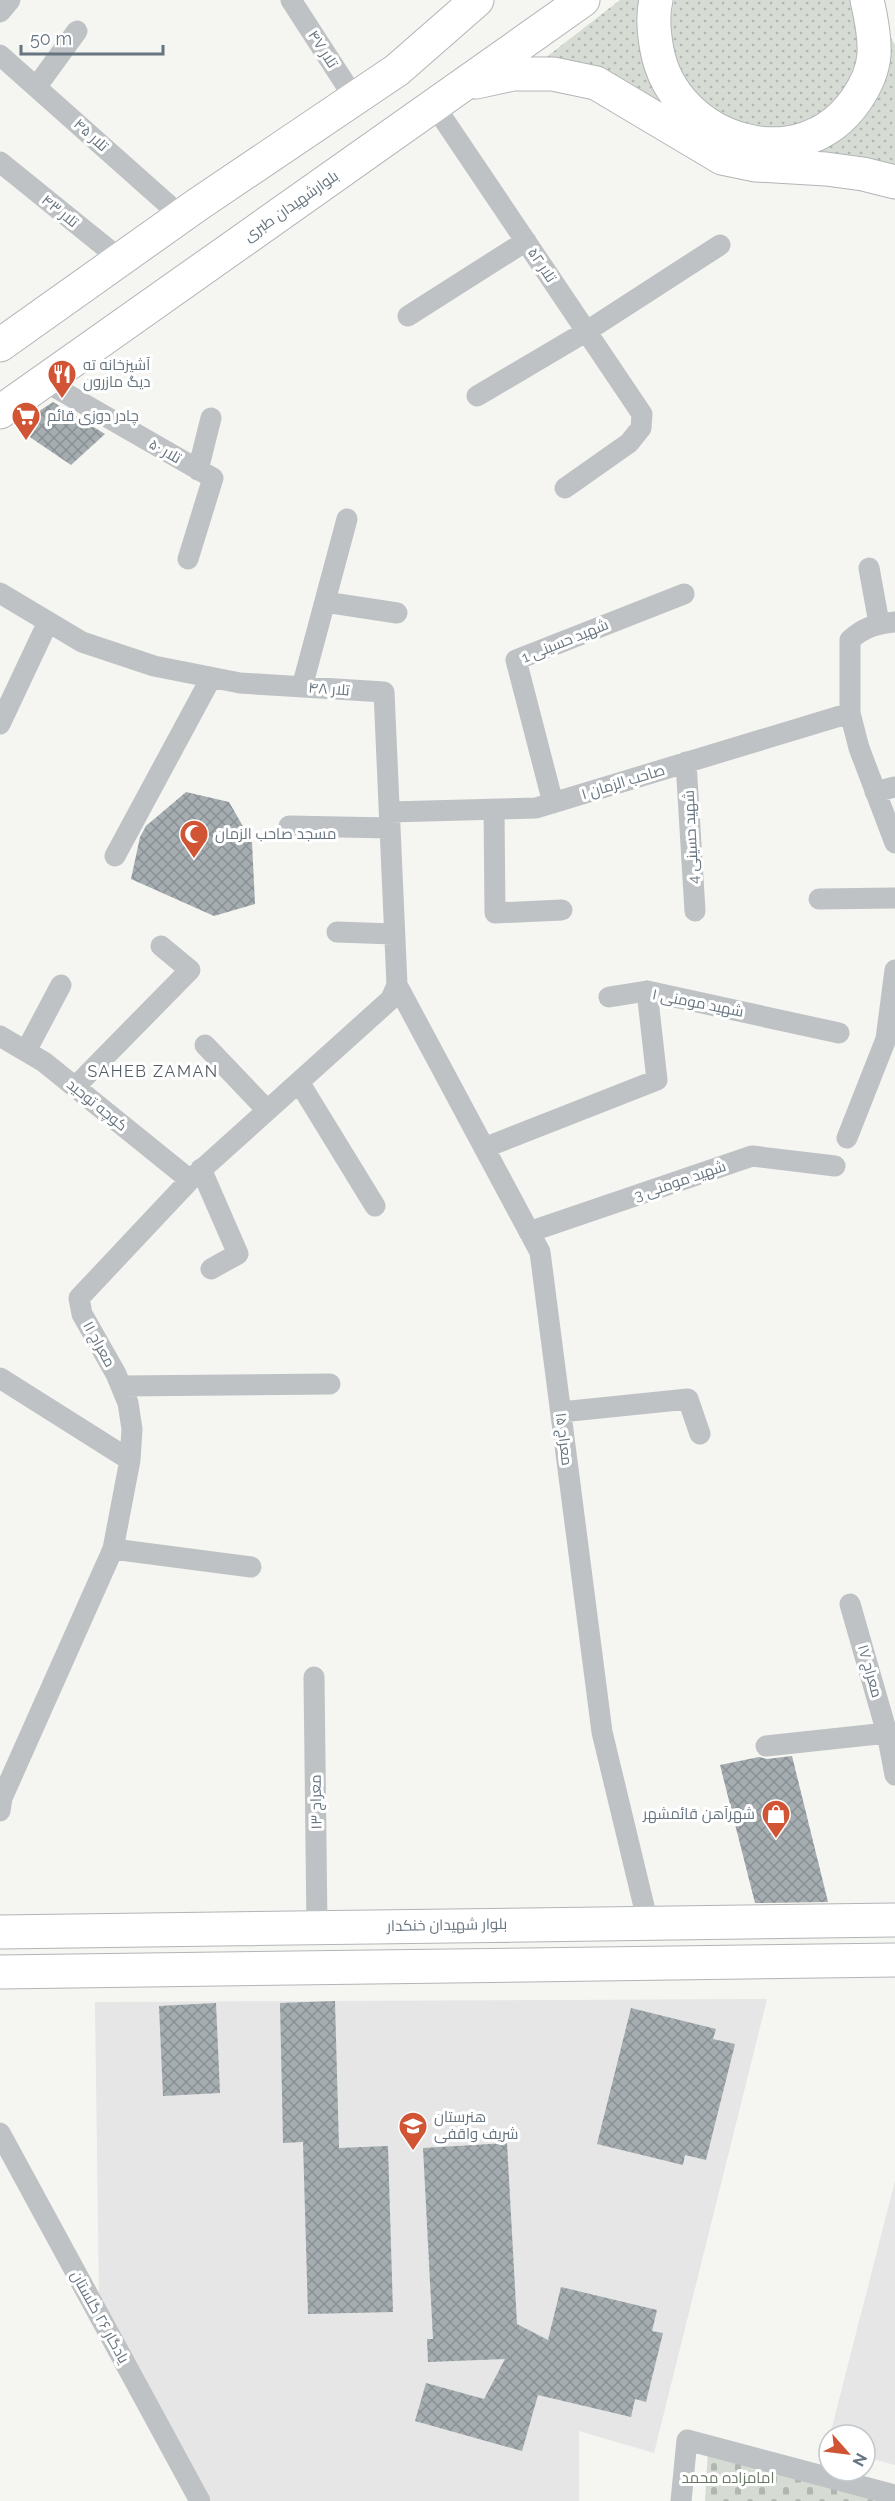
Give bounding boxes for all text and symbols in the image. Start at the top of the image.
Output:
scale bar [21,18,164,56]
street label: تلار ۴۷ [304,27,342,71]
text: 50 m [30,28,72,49]
street label: تلار ۴۵ [70,115,112,155]
street label: بلوارشهیدان طبری [240,167,342,246]
street label: تلار ۴۳ [38,191,82,231]
street label: تلار ۵۲ [524,244,560,286]
place label: آشپزخانه ته دیگ مازرون [83,356,150,392]
restaurant icon: آشپزخانه ته دیگ مازرون [46,358,78,400]
supermarket icon: چادر دوزی قائم [10,400,42,442]
place label: چادر دوزی قائم [47,407,139,426]
street label: تلار ۵۰ [146,435,184,467]
street label: شهید حسینی 1 [519,615,611,668]
street label: تلار ۴۸ [308,679,350,699]
street label: صاحب الزمان ۱ [579,761,667,804]
street label: شهید حسینی 4 [680,790,703,884]
mosque icon: مسجد صاحب الزمان [178,818,210,860]
place label: مسجد صاحب الزمان [215,825,336,844]
street label: شهید مومنی ۱ [651,985,745,1022]
district label: SAHEB ZAMAN [87,1062,219,1081]
street label: کوچه توحید [63,1075,131,1136]
street label: شهید مومنی 3 [632,1157,729,1206]
street label: معراج ۱۱ [77,1318,119,1371]
street label: معراج ۱۵ [550,1412,576,1467]
street label: معراج ۱۷ [852,1642,886,1700]
street label: معراج ۱۳ [307,1774,327,1830]
shop icon: شهرآهن قائمشهر [760,1798,792,1840]
place label: شهرآهن قائمشهر [642,1805,755,1824]
street label: بلوار شهیدان خنکدار [386,1915,507,1936]
place label: هنرستان شریف واقفی [434,2108,518,2144]
school or university icon: هنرستان شریف واقفی [397,2110,429,2152]
street label: یادگار ۲۶ گلستان [66,2267,133,2367]
north arrow [817,2423,877,2483]
text: N [849,2450,871,2470]
park label: امامزاده محمد [682,2469,774,2487]

